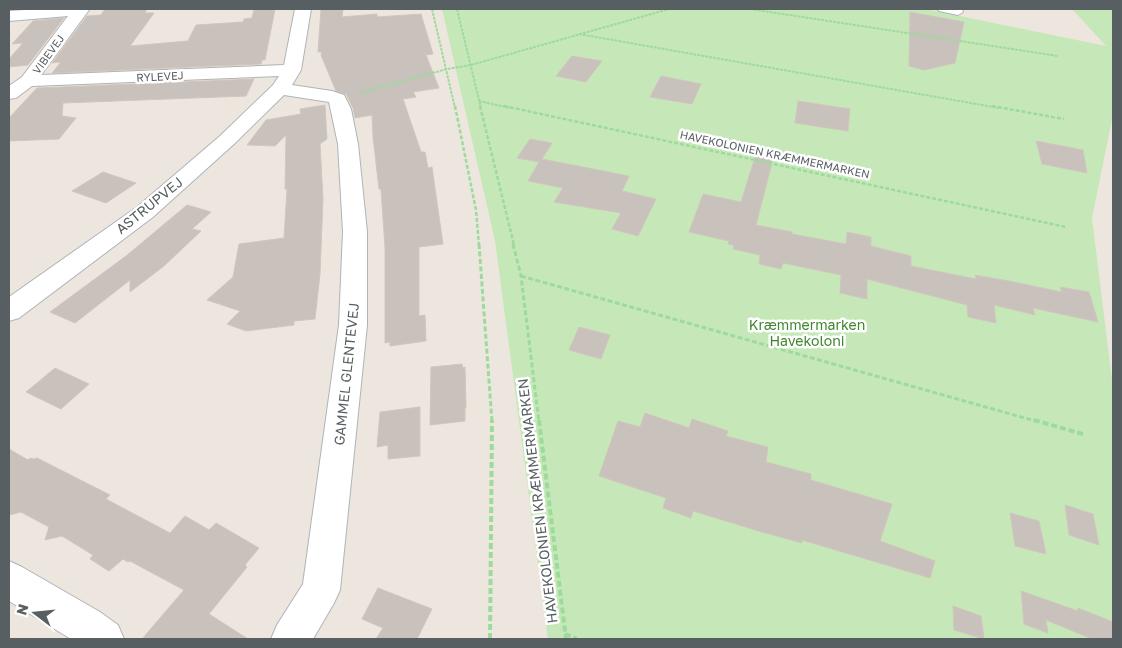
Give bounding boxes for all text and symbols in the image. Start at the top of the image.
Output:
street label: VIBEVEJ [29,32,67,76]
street label: RYLEVEJ [136,68,184,84]
street label: HAVEKOLONIEN KRÆMMERMARKEN [679,128,871,180]
street label: ASTRUPVEJ [112,173,186,237]
street label: GAMMEL GLENTEVEJ [330,302,362,446]
park label: Kræmmermarken Havekoloni [749,316,865,349]
street label: HAVEKOLONIEN KRÆMMERMARKEN [514,378,560,624]
north arrow [10,588,60,638]
text: N [12,602,32,617]

